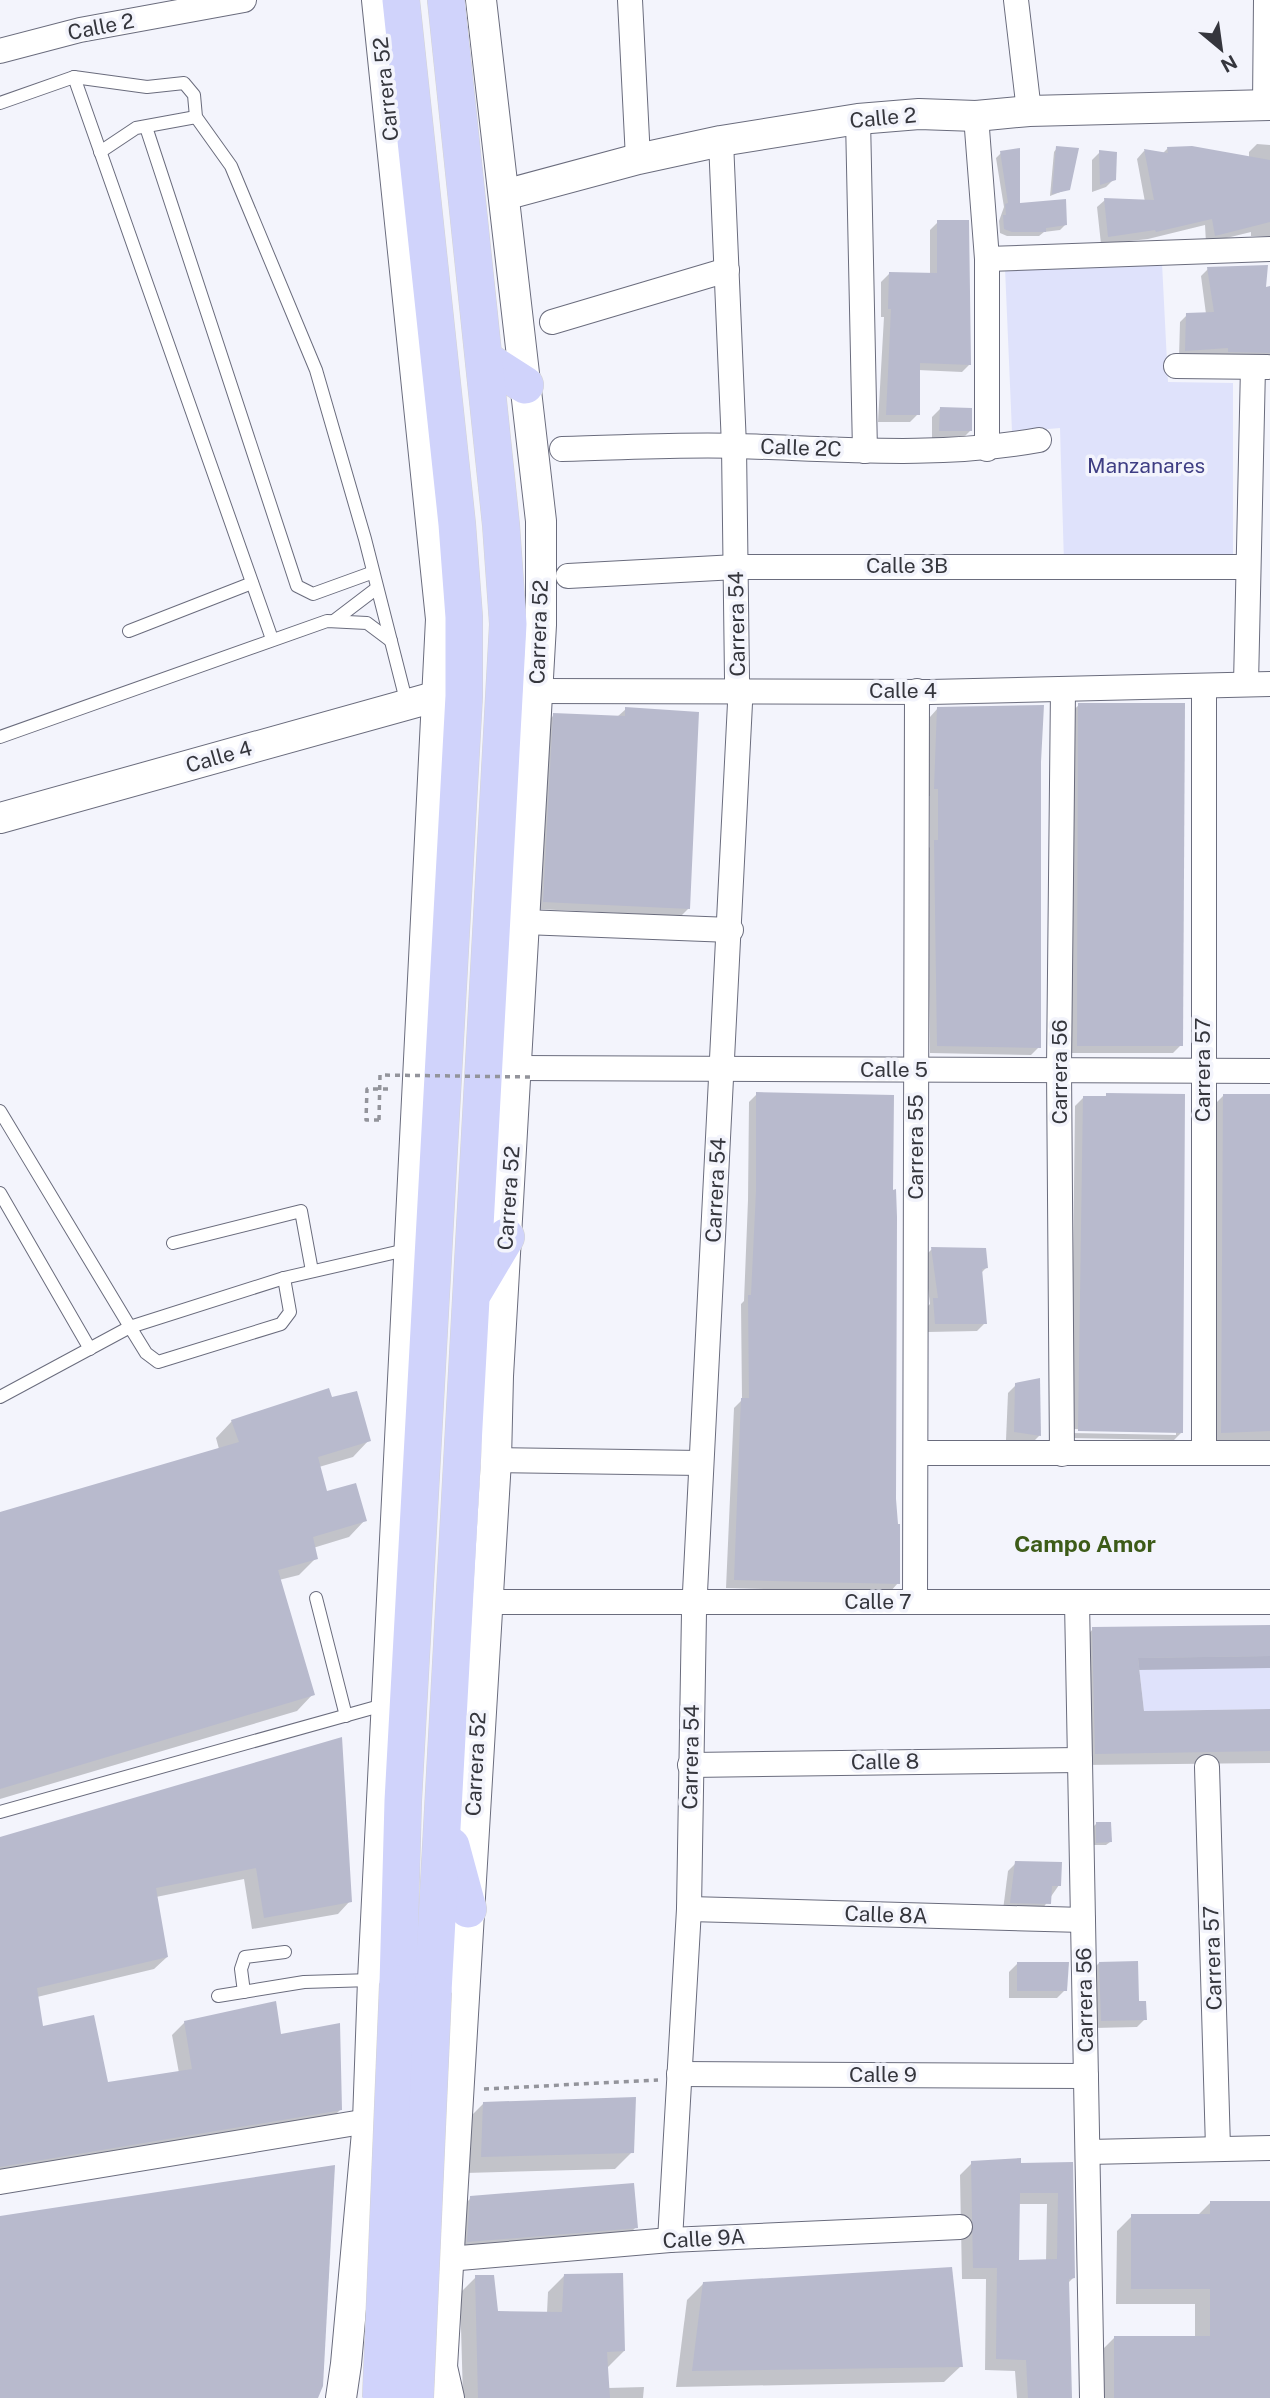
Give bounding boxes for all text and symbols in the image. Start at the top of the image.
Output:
street label: Calle 2 [66,8,136,45]
north arrow [1186,14,1256,84]
street label: Carrera 52 [368,36,403,142]
text: N [1217,51,1241,77]
street label: Calle 2 [848,102,918,133]
street label: Calle 2C [760,434,842,461]
park label: Manzanares [1087,453,1205,478]
street label: Calle 3B [866,553,948,578]
street label: Carrera 54 [723,571,750,677]
street label: Carrera 52 [524,579,553,685]
street label: Calle 4 [869,678,937,703]
street label: Calle 4 [183,735,255,778]
street label: Carrera 57 [1190,1018,1215,1122]
street label: Carrera 56 [1047,1019,1072,1125]
street label: Calle 5 [860,1057,928,1082]
street label: Carrera 55 [903,1094,928,1200]
street label: Carrera 54 [700,1137,731,1243]
street label: Carrera 52 [492,1145,525,1251]
district label: Campo Amor [1014,1530,1156,1557]
street label: Calle 7 [844,1589,912,1614]
street label: Carrera 54 [677,1704,704,1810]
street label: Carrera 52 [460,1711,491,1817]
street label: Calle 8 [851,1748,919,1775]
street label: Calle 8A [844,1901,928,1928]
street label: Carrera 57 [1198,1905,1227,2011]
street label: Carrera 56 [1071,1947,1098,2053]
street label: Calle 9 [849,2062,917,2087]
street label: Calle 9A [662,2224,746,2253]

